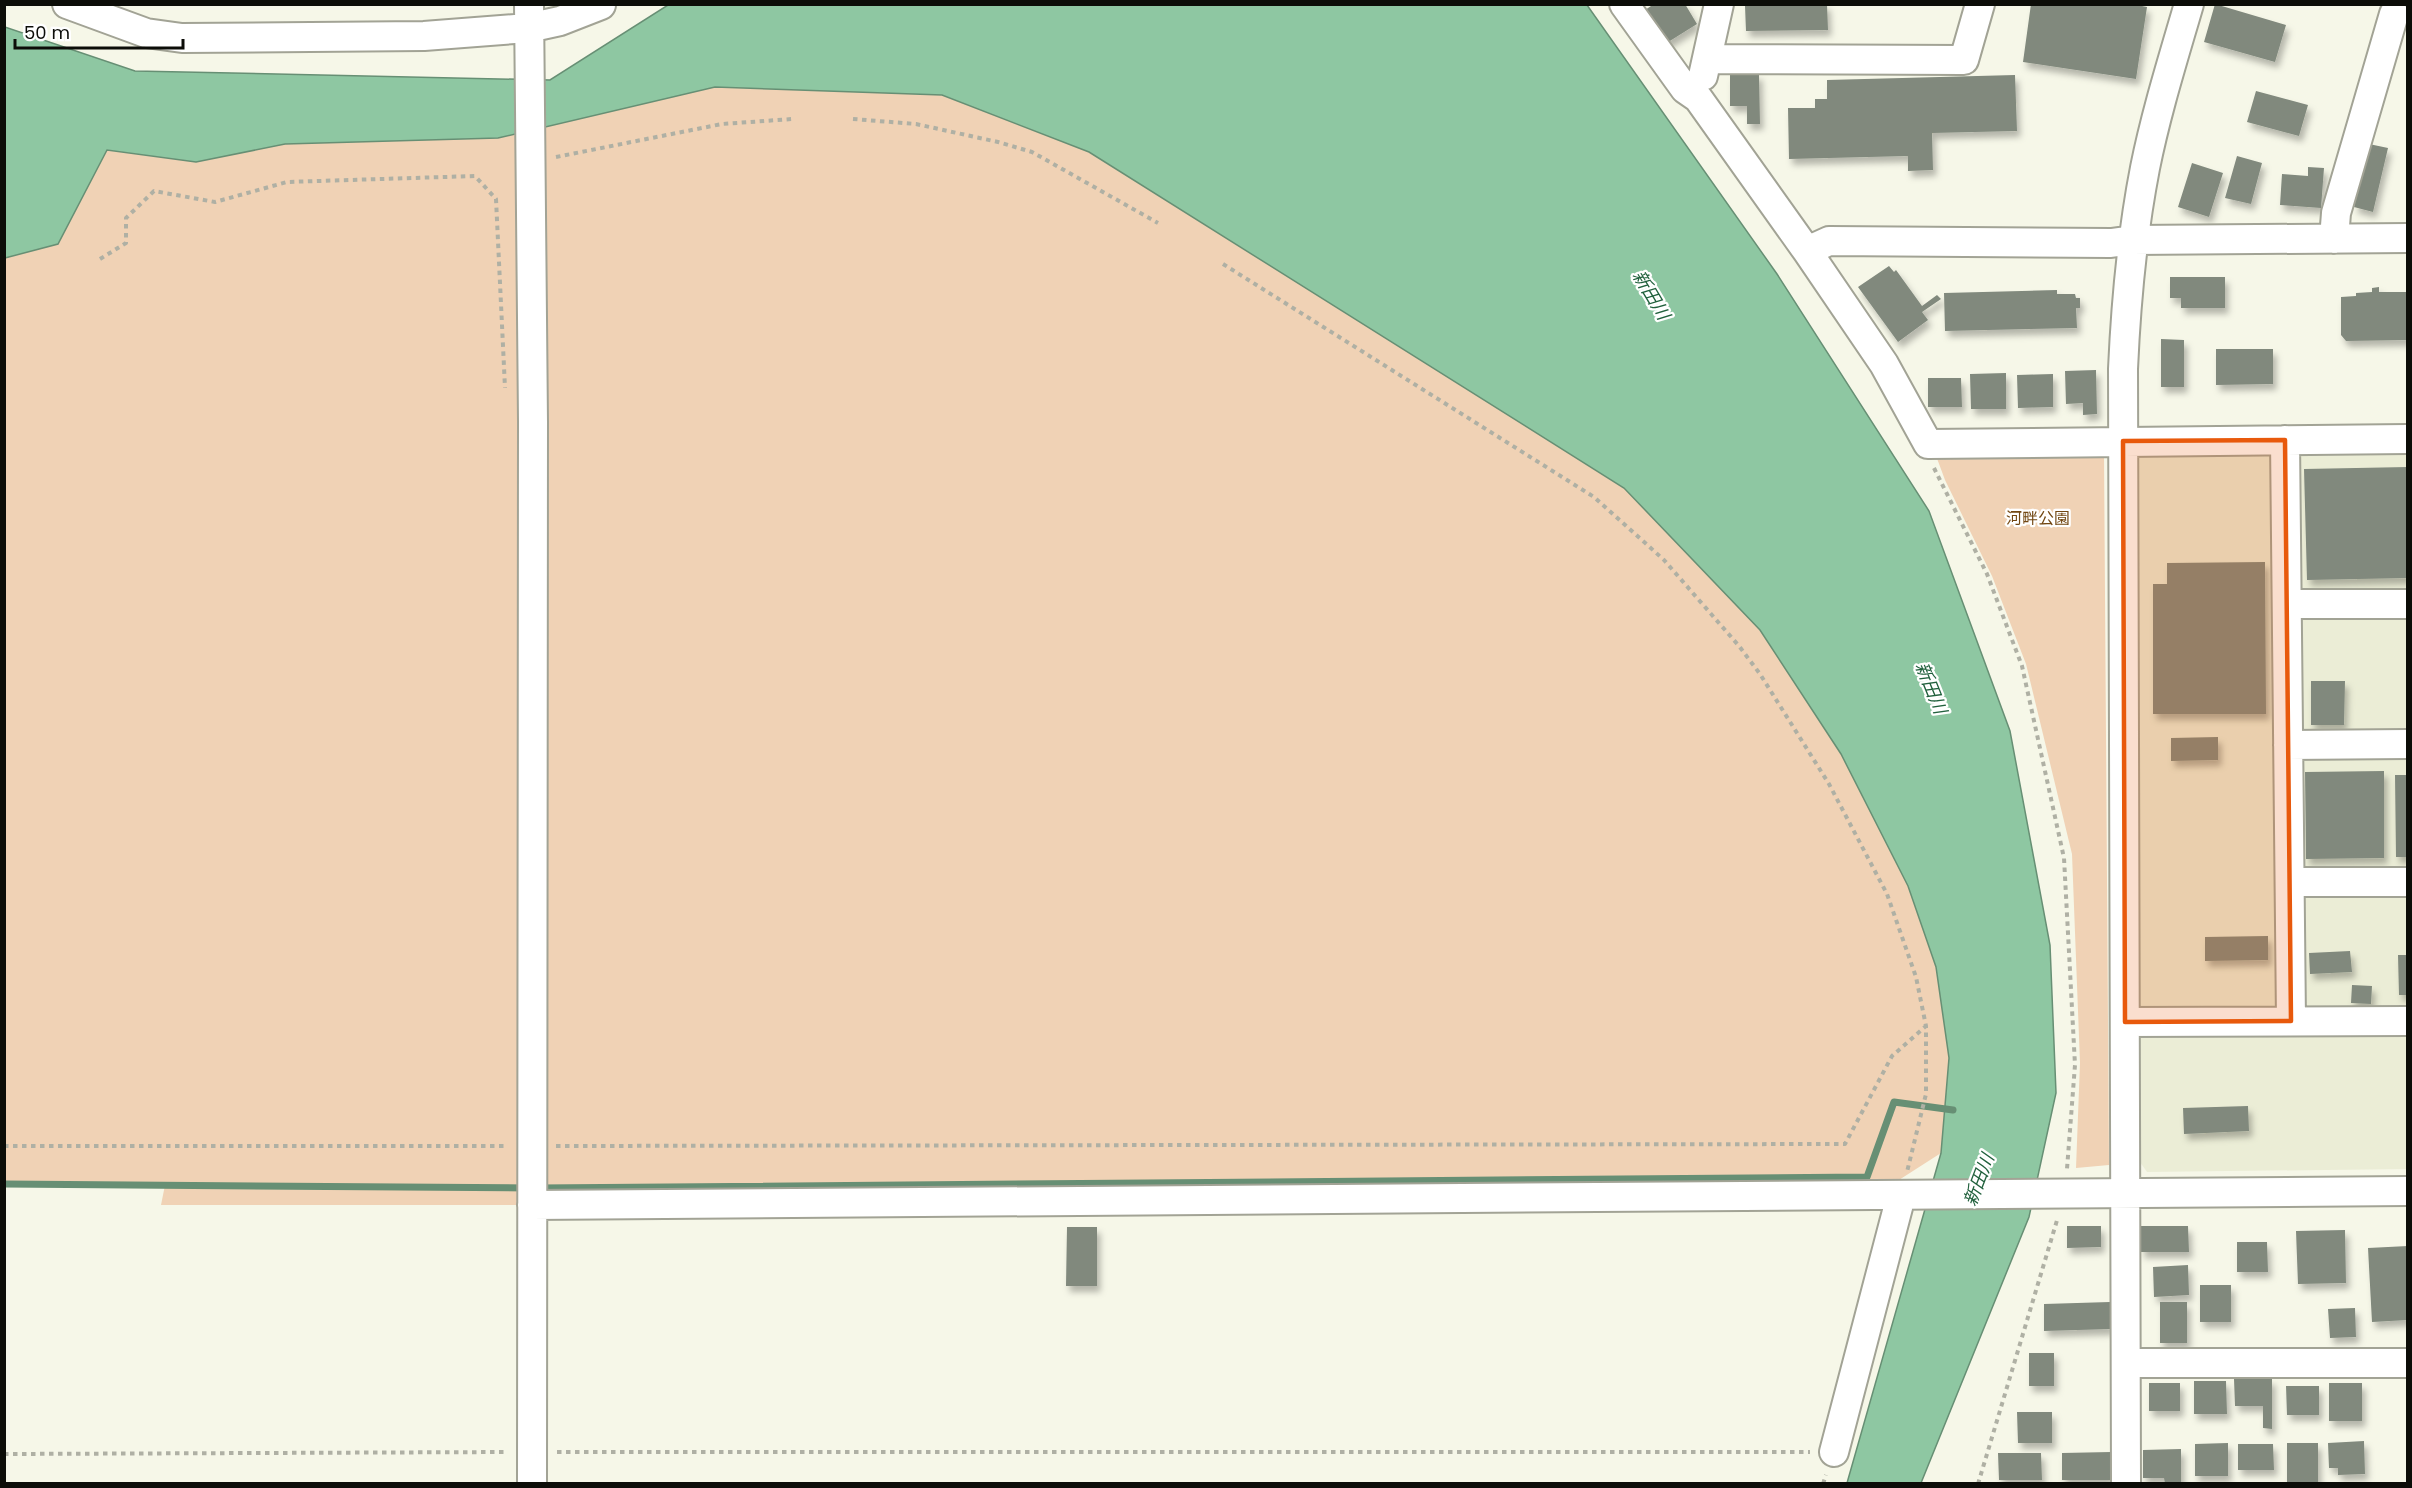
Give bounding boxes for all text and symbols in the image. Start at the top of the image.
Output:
scale bar [15,12,183,50]
text: 50 m [24,20,70,45]
water label: 新田川 [1627,265,1677,326]
park label: 河畔公園 [2006,507,2070,530]
water label: 新田川 [1910,658,1954,719]
water label: 新田川 [1957,1148,2001,1210]

